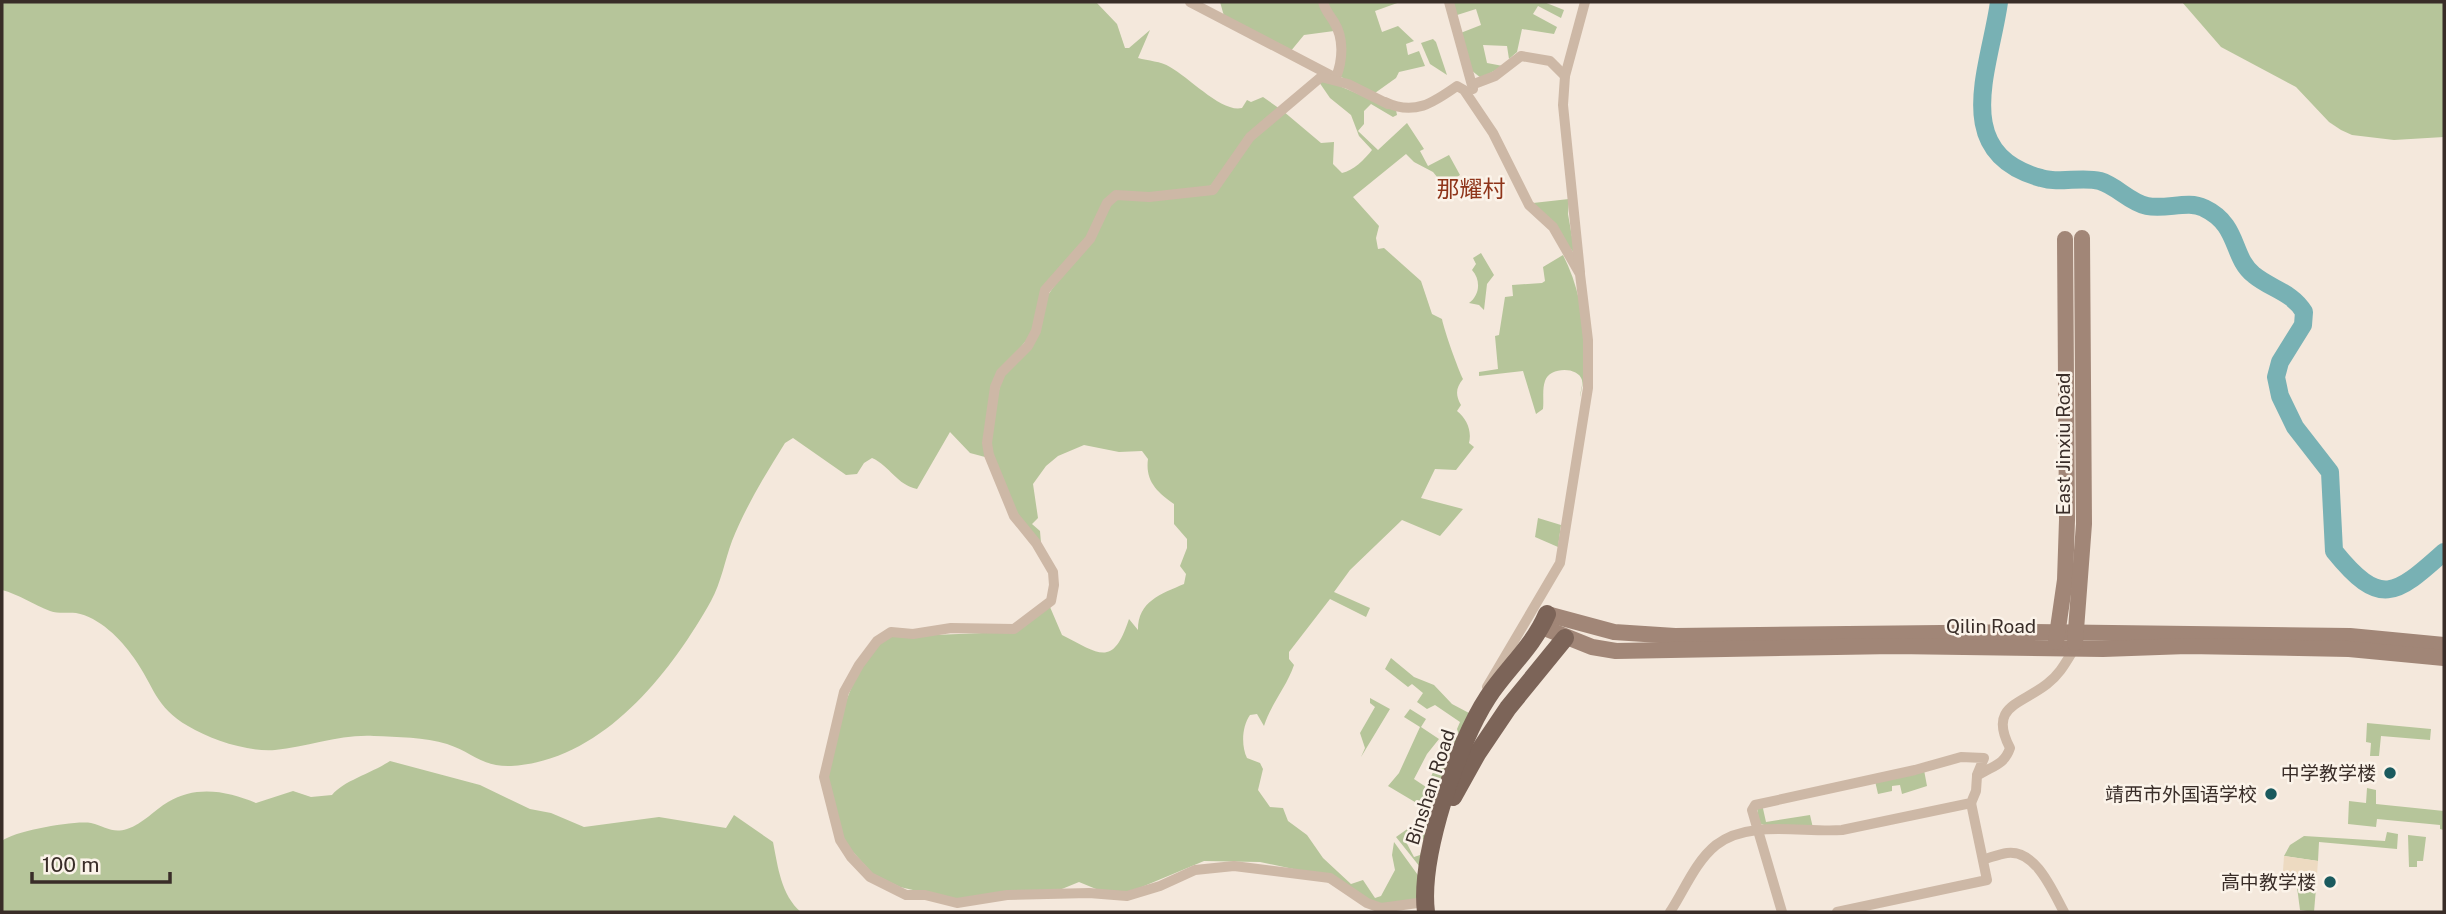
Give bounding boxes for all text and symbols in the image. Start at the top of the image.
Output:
district label: 那耀村 [1437,175,1506,202]
street label: East Jinxiu Road [2052,373,2074,515]
street label: Qilin Road [1946,615,2036,637]
street label: Binshan Road [1401,727,1459,847]
place label: 中学教学楼 [2281,762,2376,784]
marker: 中学教学楼 [2382,765,2398,781]
place label: 靖西市外国语学校 [2105,783,2257,805]
marker: 靖西市外国语学校 [2263,786,2279,802]
scale bar [32,841,170,885]
text: 100 m [42,852,99,877]
place label: 高中教学楼 [2221,871,2316,893]
marker: 高中教学楼 [2322,874,2338,890]

